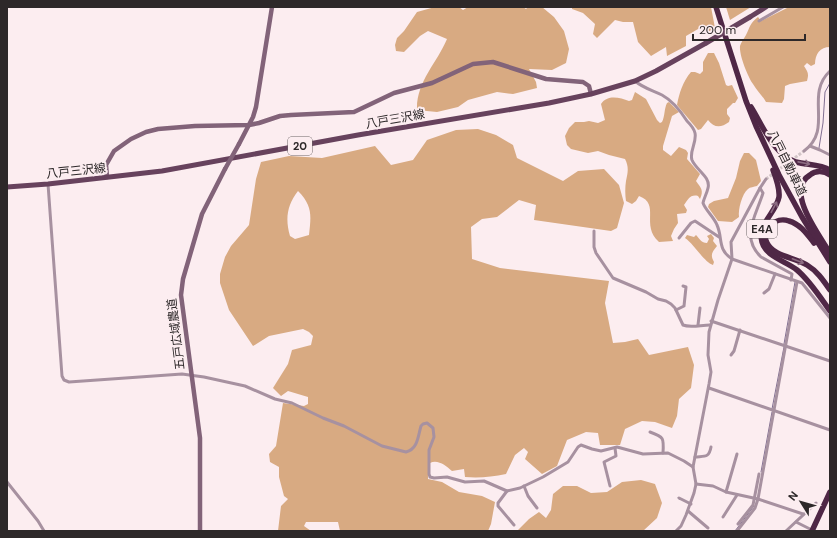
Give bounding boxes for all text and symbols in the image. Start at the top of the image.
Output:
scale bar [693,16,805,42]
text: 200 m [699,22,736,38]
street label: 八戸三沢線 [364,106,426,132]
street label: 八戸自動車道 [764,127,810,199]
road number: 20 [288,137,312,155]
street label: 八戸三沢線 [45,160,107,182]
one-way arrow [797,160,810,168]
one-way arrow [771,201,779,213]
road number: E4A [747,220,777,238]
one-way arrow [791,257,803,265]
street label: 五戸広域農道 [164,297,188,371]
north arrow [781,482,821,522]
text: N [785,489,801,503]

